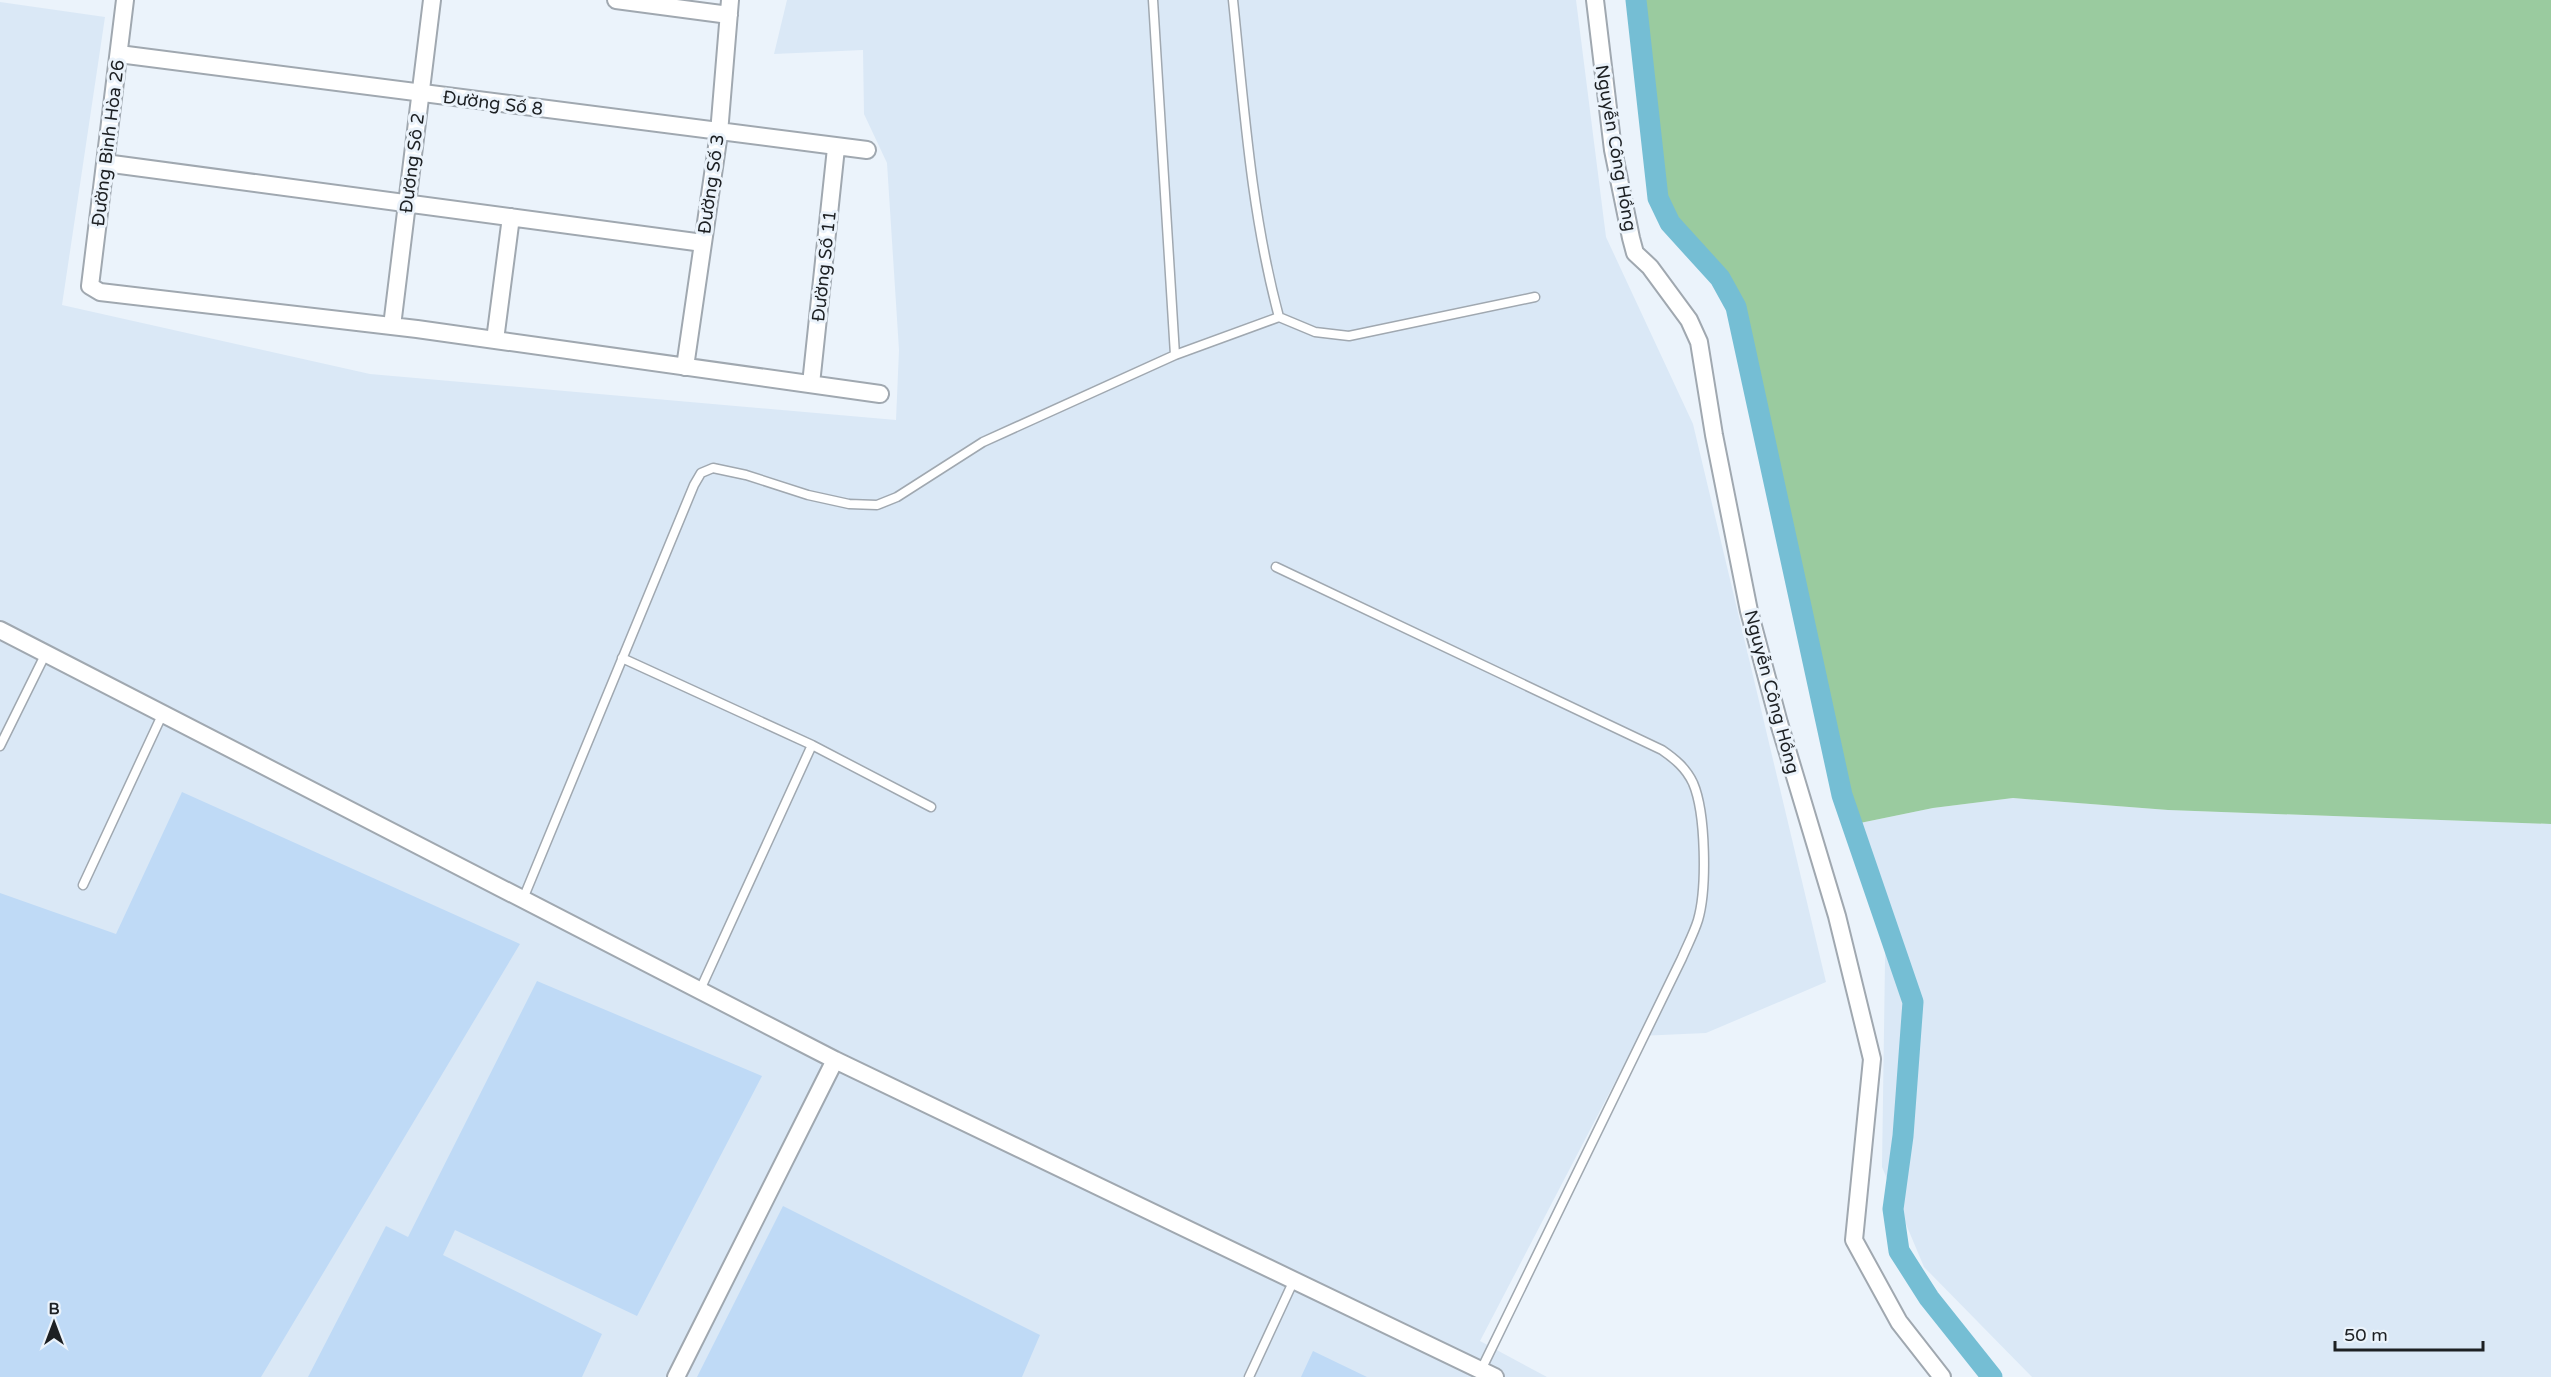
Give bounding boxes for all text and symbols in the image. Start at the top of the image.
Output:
street label: Đường Bình Hòa 26 [87,58,129,228]
street label: Nguyễn Công Hồng [1591,63,1641,233]
street label: Đường Số 8 [442,86,544,120]
street label: Đương Sô 2 [395,112,429,214]
street label: Đường Số 3 [693,133,729,235]
street label: Đường Số 11 [807,209,841,323]
street label: Nguyễn Công Hồng [1740,608,1804,776]
north arrow [24,1293,84,1353]
text: B [48,1299,60,1319]
scale bar [2335,1314,2484,1352]
text: 50 m [2344,1324,2388,1346]

